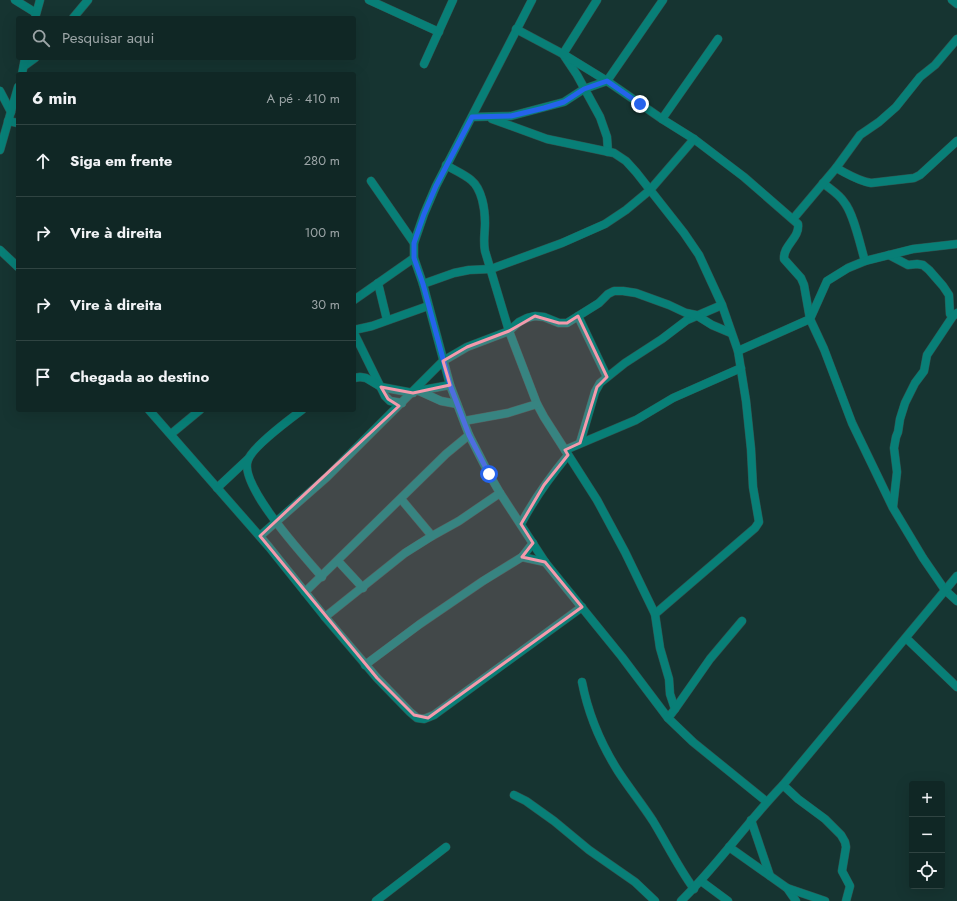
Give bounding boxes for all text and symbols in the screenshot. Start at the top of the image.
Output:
search box [16,16,356,60]
icon: search [30,27,52,49]
text: Pesquisar aqui [62,27,154,49]
text: 6 min [32,86,77,110]
text: A pé · 410 m [266,89,340,108]
route end [631,95,649,113]
icon: ahead [32,150,54,172]
text: Siga em frente [70,150,172,172]
text: 280 m [304,151,340,170]
icon: right [32,222,54,244]
text: Vire à direita [70,222,162,244]
text: 100 m [305,223,340,242]
icon: right [32,294,54,316]
text: Vire à direita [70,294,162,316]
text: 30 m [311,295,340,314]
icon: arrive [32,366,54,388]
text: Chegada ao destino [70,366,209,388]
route start [480,465,498,483]
map controls [909,781,945,889]
button: + [909,781,945,817]
button: − [909,817,945,853]
button: locate [909,853,945,889]

